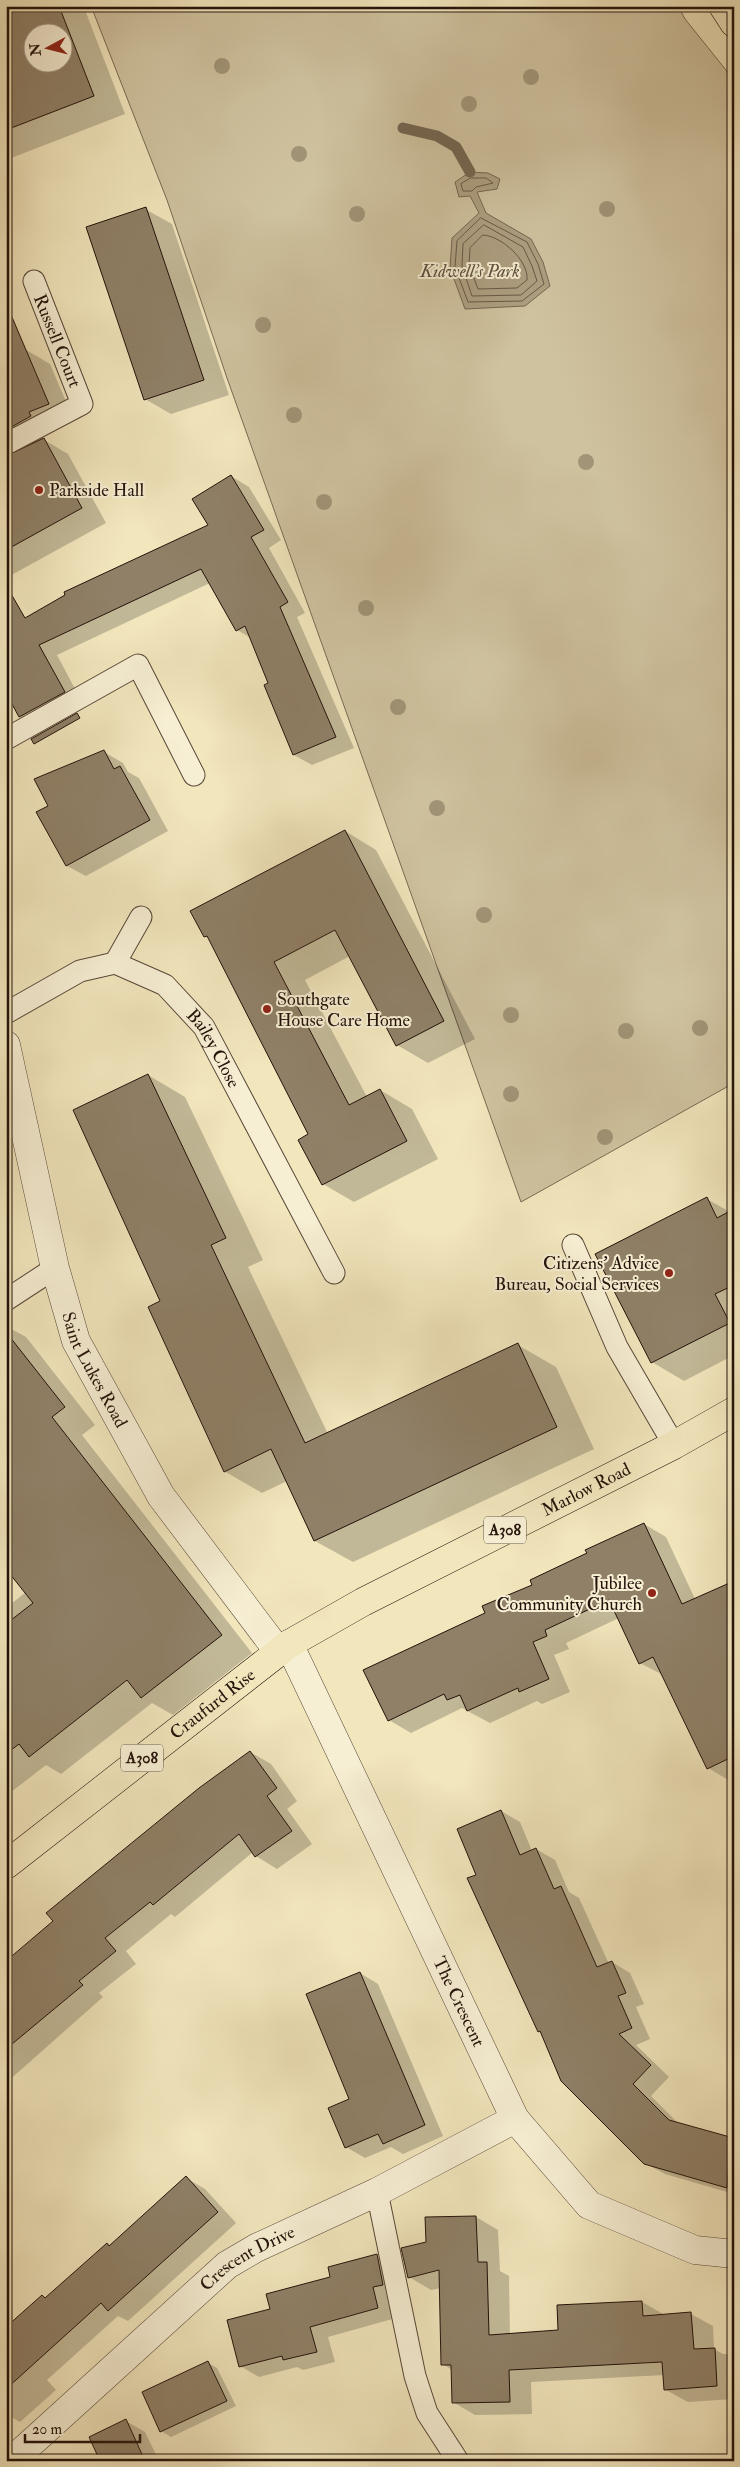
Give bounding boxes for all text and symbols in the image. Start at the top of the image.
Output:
north arrow [22,22,72,72]
text: N [26,42,45,58]
park label: Kidwell's Park [419,260,520,283]
street label: Russell Court [28,291,86,391]
place label: Parkside Hall [49,479,144,502]
marker: Parkside Hall [33,484,45,496]
place label: Southgate House Care Home [277,988,411,1032]
marker: Southgate House Care Home [261,1003,273,1015]
street label: Bailey Close [181,1004,246,1092]
place label: Citizens' Advice Bureau, Social Services [495,1252,659,1296]
marker: Citizens' Advice Bureau, Social Services [663,1267,675,1279]
street label: Saint Lukes Road [57,1309,133,1432]
street label: Marlow Road [538,1457,635,1522]
road number: A308 [484,1516,526,1544]
place label: Jubilee Community Church [496,1572,643,1616]
marker: Jubilee Community Church [646,1587,658,1599]
street label: Craufurd Rise [165,1663,260,1744]
road number: A308 [121,1745,163,1772]
street label: The Crescent [428,1953,491,2051]
street label: Crescent Drive [195,2220,299,2296]
scale bar [25,2412,140,2444]
text: 20 m [32,2420,62,2439]

